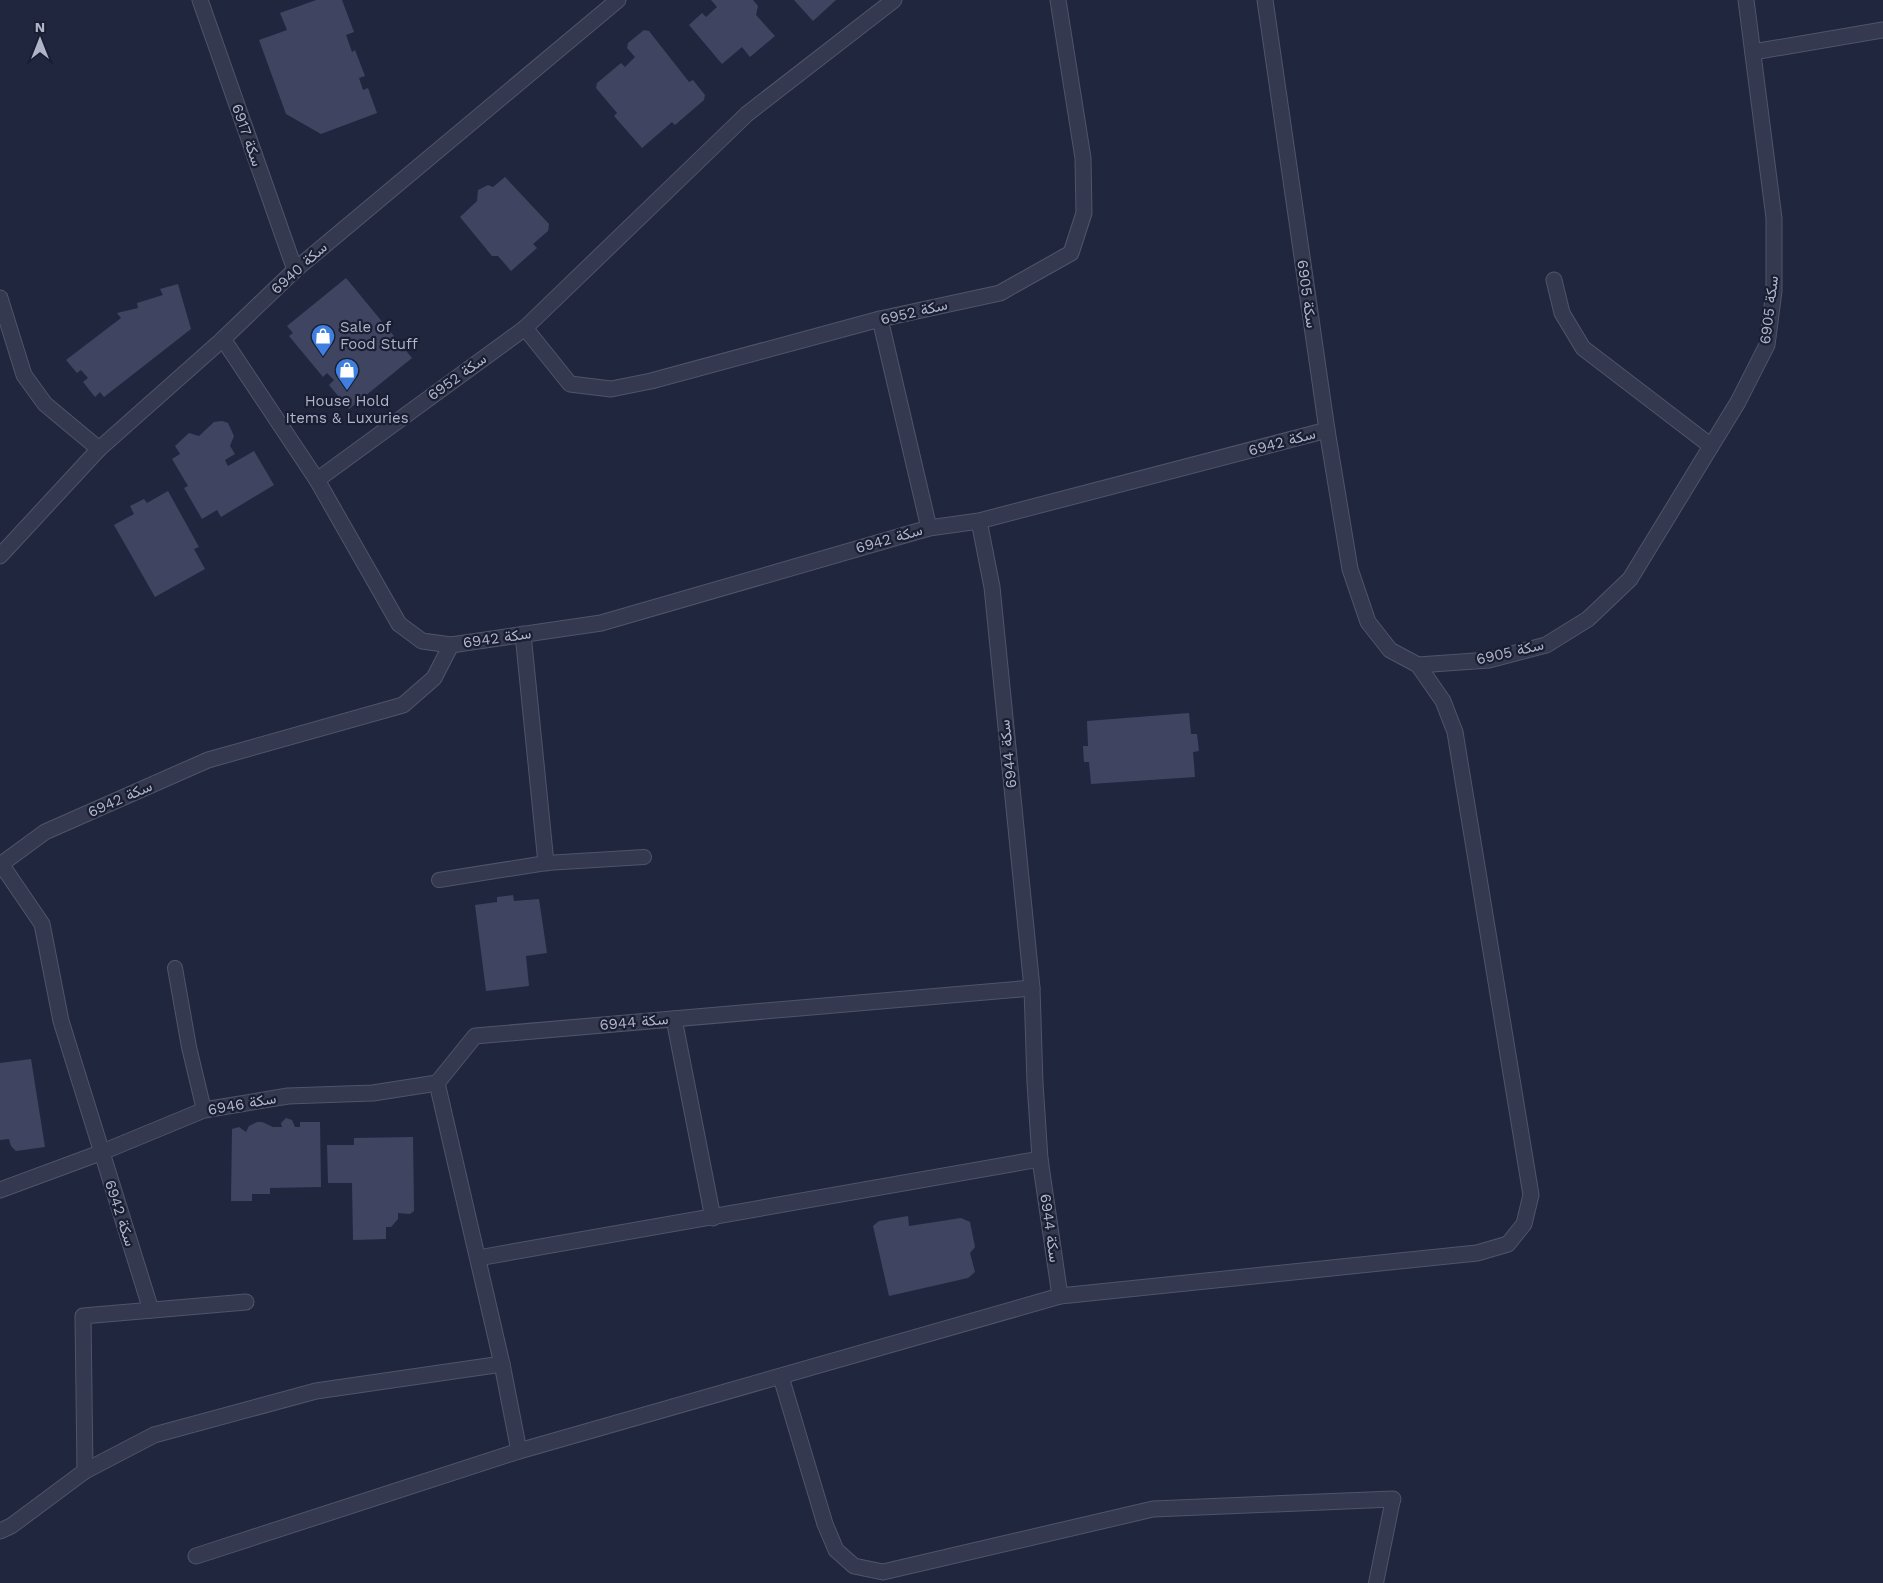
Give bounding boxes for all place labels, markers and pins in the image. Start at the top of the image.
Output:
place label: Sale of Food Stuff [340,318,418,353]
shop icon: Sale of Food Stuff [310,323,336,357]
shop icon: House Hold Items & Luxuries [334,357,360,391]
place label: House Hold Items & Luxuries [285,392,409,427]

